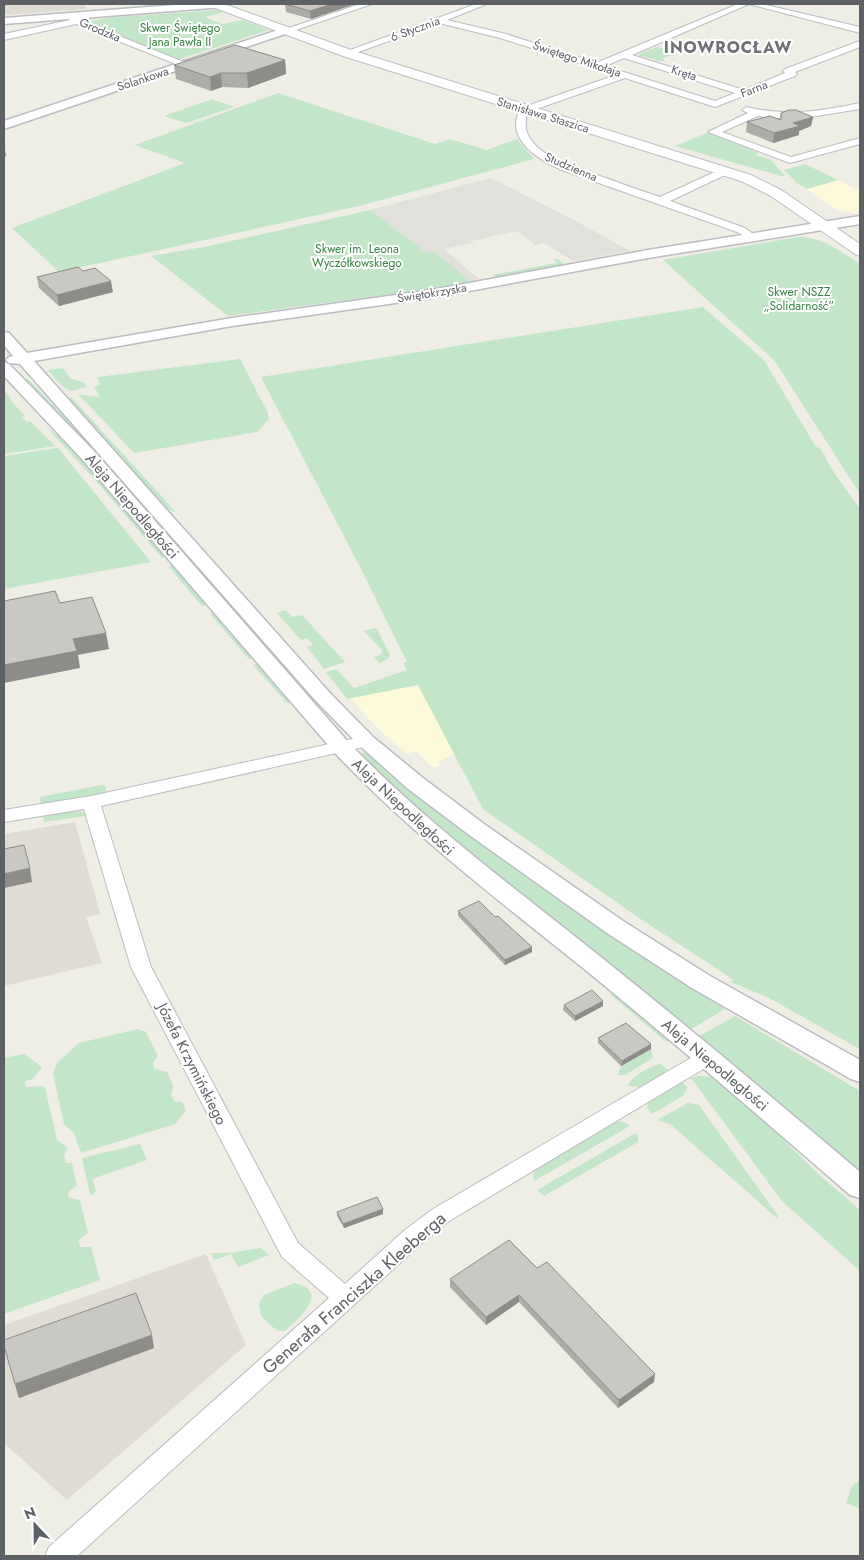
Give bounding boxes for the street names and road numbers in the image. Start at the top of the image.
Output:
street label: 6 Stycznia [388,12,442,46]
street label: Grodzka [77,13,124,47]
street label: Świętego Mikołaja [531,36,624,82]
street label: Kręta [669,60,699,86]
street label: Solankowa [115,62,171,96]
street label: Farna [738,76,770,102]
street label: Stanisława Staszica [495,92,592,138]
street label: Studzienna [542,148,600,186]
street label: Świętokrzyska [396,279,468,307]
street label: Aleja Niepodległości [80,448,184,564]
street label: Aleja Niepodległości [347,753,459,861]
street label: Józefa Krzymińskiego [151,997,232,1129]
street label: Aleja Niepodległości [657,1014,773,1116]
street label: Generała Franciszka Kleeberga [256,1206,452,1380]

